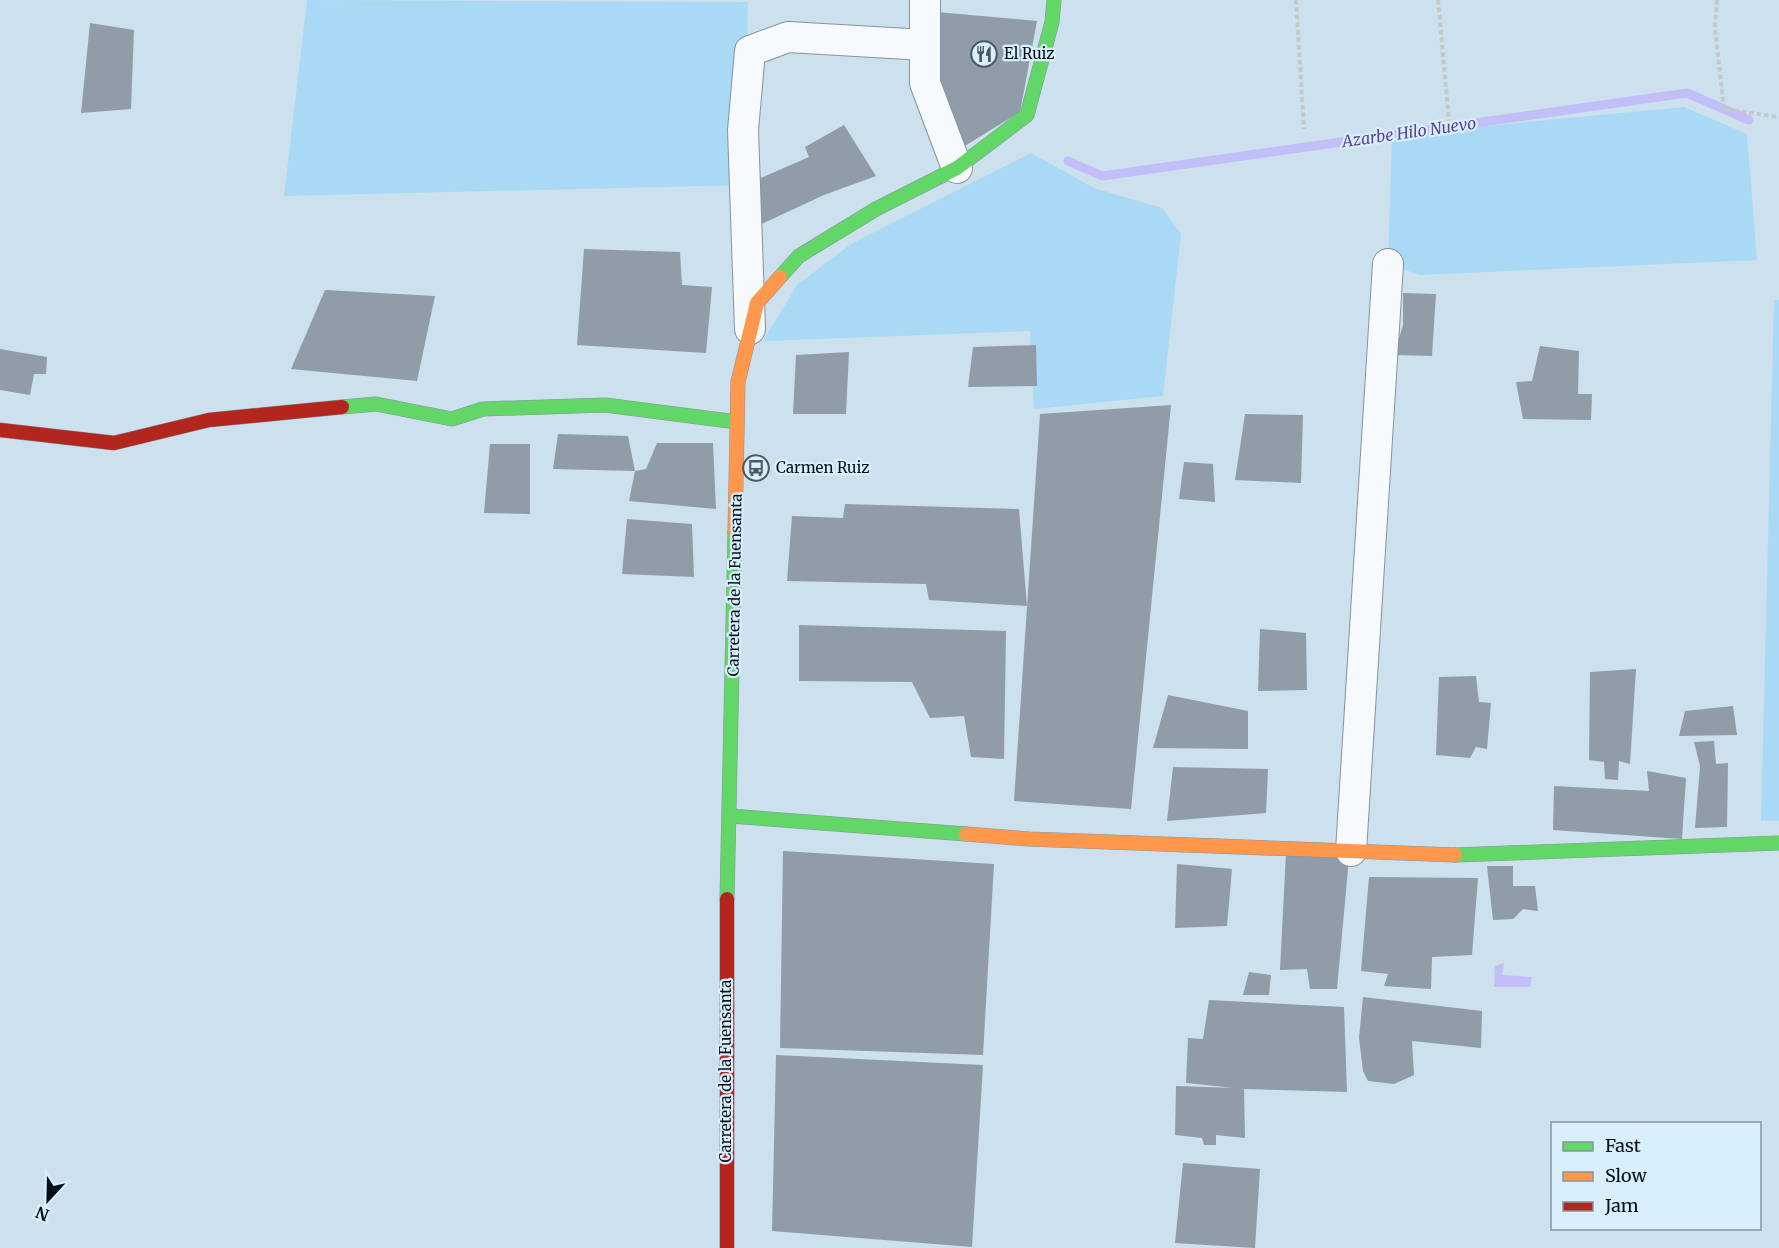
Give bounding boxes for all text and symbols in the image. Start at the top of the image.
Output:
restaurant icon: El Ruiz [969,39,999,69]
place label: El Ruiz [1004,44,1054,63]
water label: Azarbe Hilo Nuevo [1339,113,1477,152]
bus stop icon: Carmen Ruiz [741,453,771,483]
place label: Carmen Ruiz [776,458,869,477]
street label: Carretera de la Fuensanta [723,493,746,677]
street label: Carretera de la Fuensanta [716,980,735,1162]
legend [1551,1122,1761,1230]
text: Fast [1605,1134,1641,1157]
text: Slow [1605,1164,1648,1187]
north arrow [18,1170,78,1230]
text: Jam [1604,1194,1639,1217]
text: N [32,1202,52,1226]

